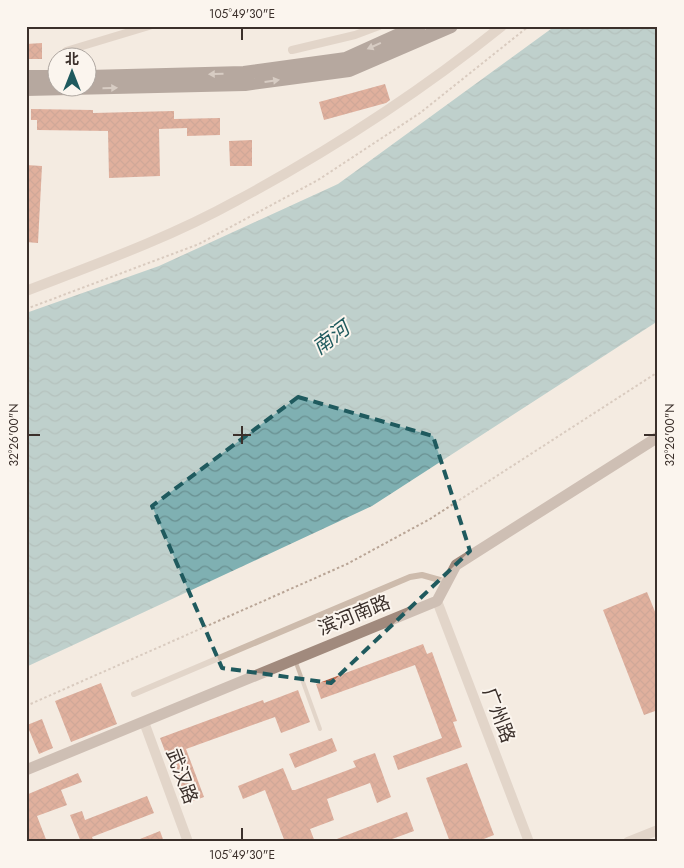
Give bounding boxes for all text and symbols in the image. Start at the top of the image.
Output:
text: 105°49'30"E [209,5,275,23]
one-way arrow [367,43,381,51]
north arrow [48,48,98,98]
text: 北 [65,49,79,69]
one-way arrow [207,70,223,78]
one-way arrow [265,76,281,84]
one-way arrow [102,83,118,91]
water label: 南河 [306,312,359,362]
text: 32°26'00"N [5,403,23,467]
text: 32°26'00"N [661,403,679,467]
street label: 滨河南路 [314,588,394,642]
street label: 广州路 [476,684,522,746]
street label: 武汉路 [160,745,204,807]
text: 105°49'30"E [209,846,275,864]

